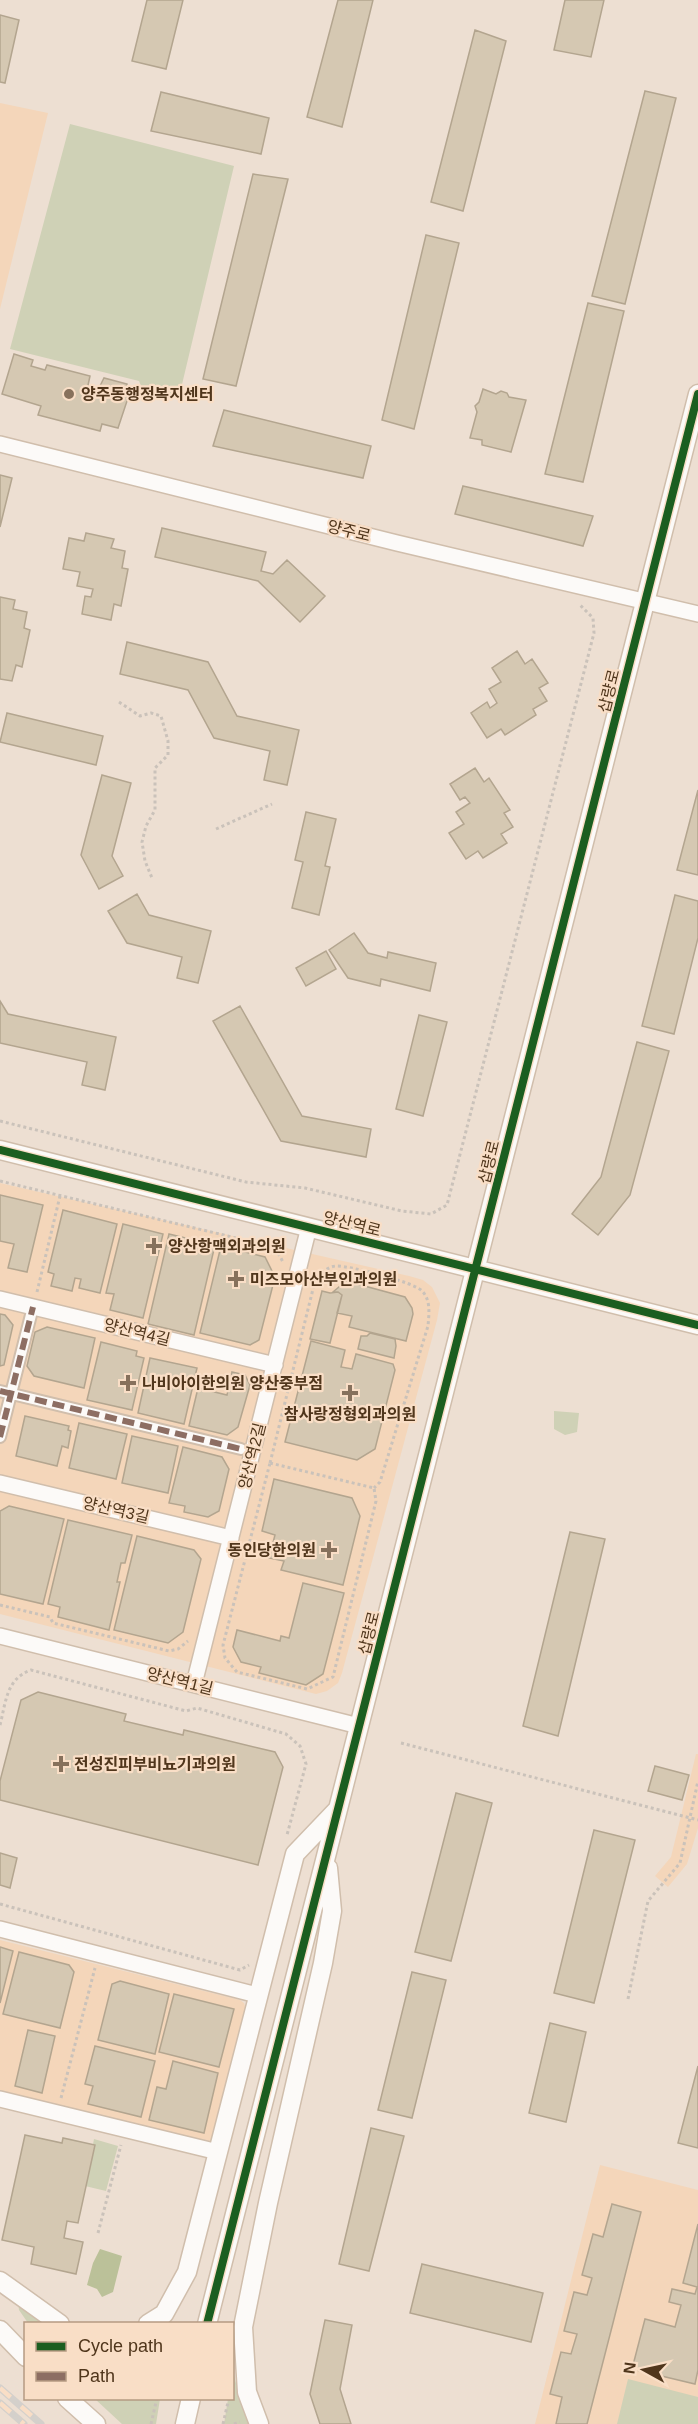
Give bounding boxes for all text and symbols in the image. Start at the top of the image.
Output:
place label: 양주동행정복지센터 [81,386,213,403]
marker: 양주동행정복지센터 [62,387,76,401]
street label: 양주로 [326,517,373,545]
street label: 삽량로 [595,667,623,714]
street label: 삽량로 [475,1138,503,1185]
street label: 양산역로 [321,1209,383,1239]
marker: 양산항맥외과의원 [145,1237,163,1255]
place label: 양산항맥외과의원 [168,1237,286,1255]
marker: 미즈모아산부인과의원 [227,1270,245,1288]
place label: 미즈모아산부인과의원 [250,1271,397,1288]
street label: 양산역4길 [102,1316,172,1348]
marker: 나비아이한의원 양산중부점 [119,1374,137,1392]
place label: 나비아이한의원 양산중부점 [142,1374,323,1392]
marker: 참사랑정형외과의원 [341,1384,359,1402]
place label: 참사랑정형외과의원 [284,1406,416,1423]
street label: 양산역2길 [236,1421,268,1491]
street label: 양산역3길 [81,1494,151,1526]
place label: 동인당한의원 [228,1541,316,1559]
marker: 동인당한의원 [320,1541,338,1559]
street label: 삽량로 [355,1609,383,1656]
street label: 양산역1길 [145,1665,215,1697]
marker: 전성진피부비뇨기과의원 [52,1755,70,1773]
place label: 전성진피부비뇨기과의원 [74,1756,236,1773]
legend [24,2322,234,2400]
text: Cycle path [78,2336,163,2356]
north arrow [614,2340,674,2400]
text: N [620,2361,639,2375]
text: Path [78,2366,115,2386]

